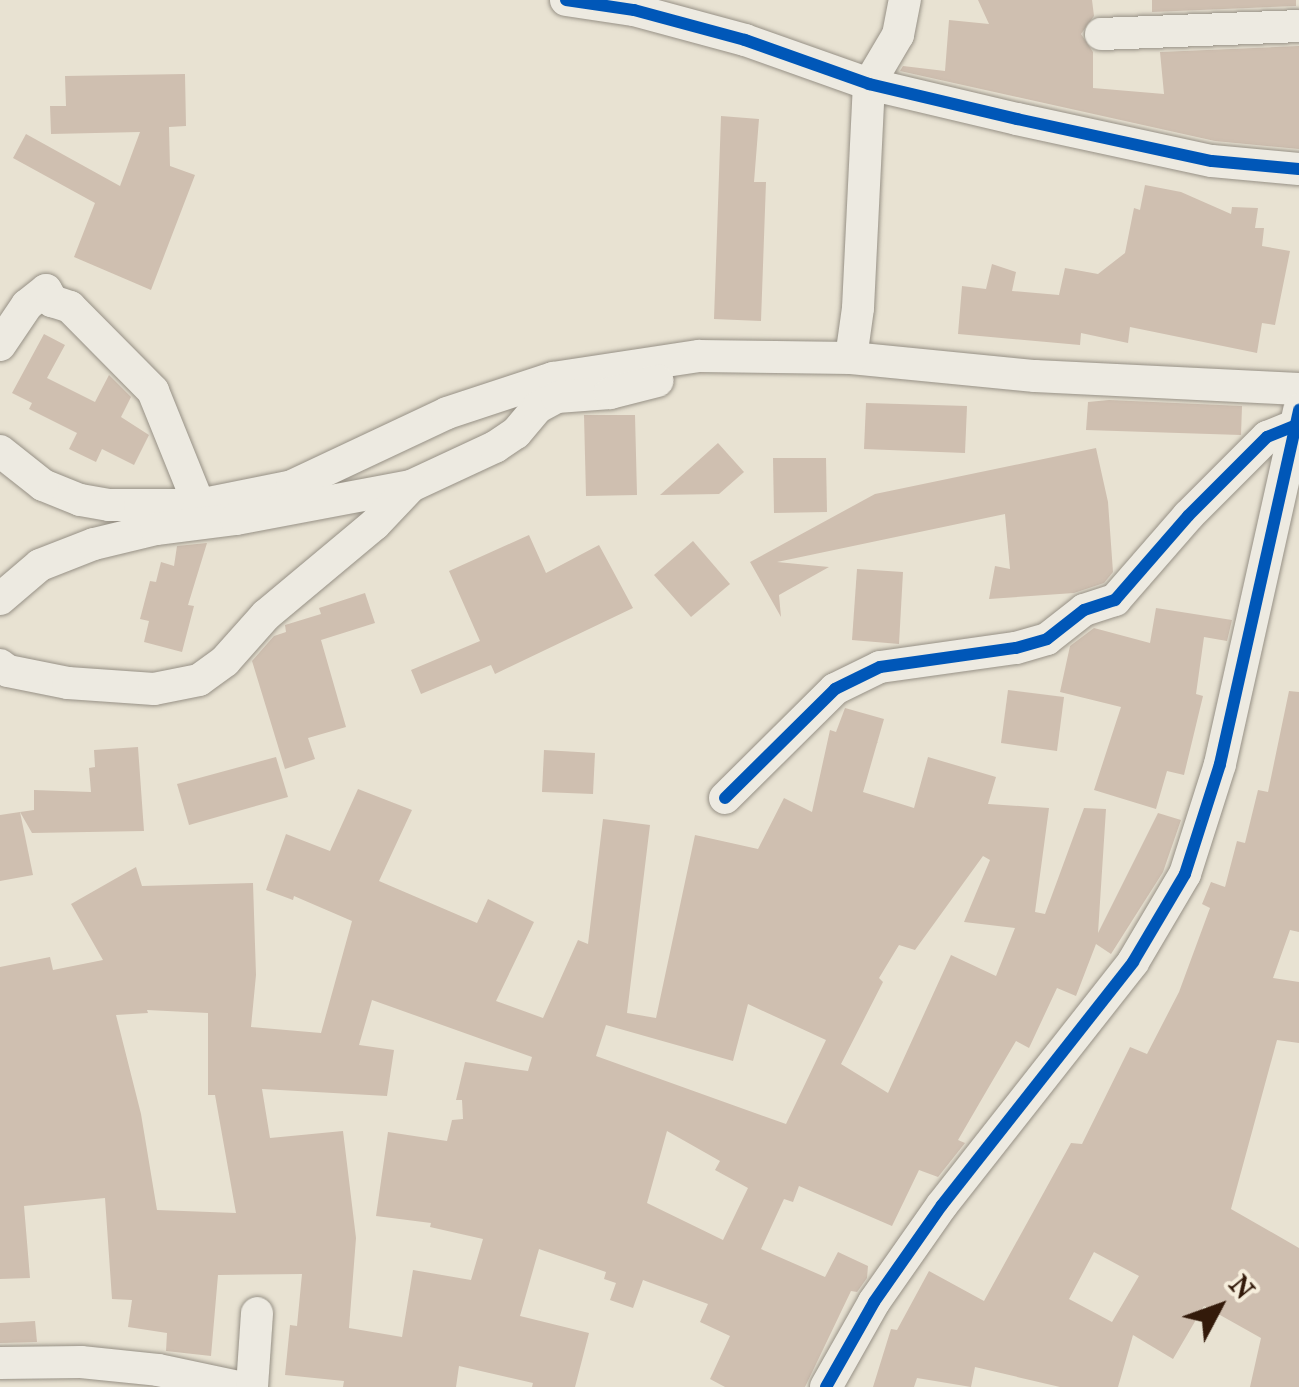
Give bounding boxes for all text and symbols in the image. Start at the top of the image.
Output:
north arrow [1169,1257,1269,1357]
text: N [1223,1268,1261,1306]

